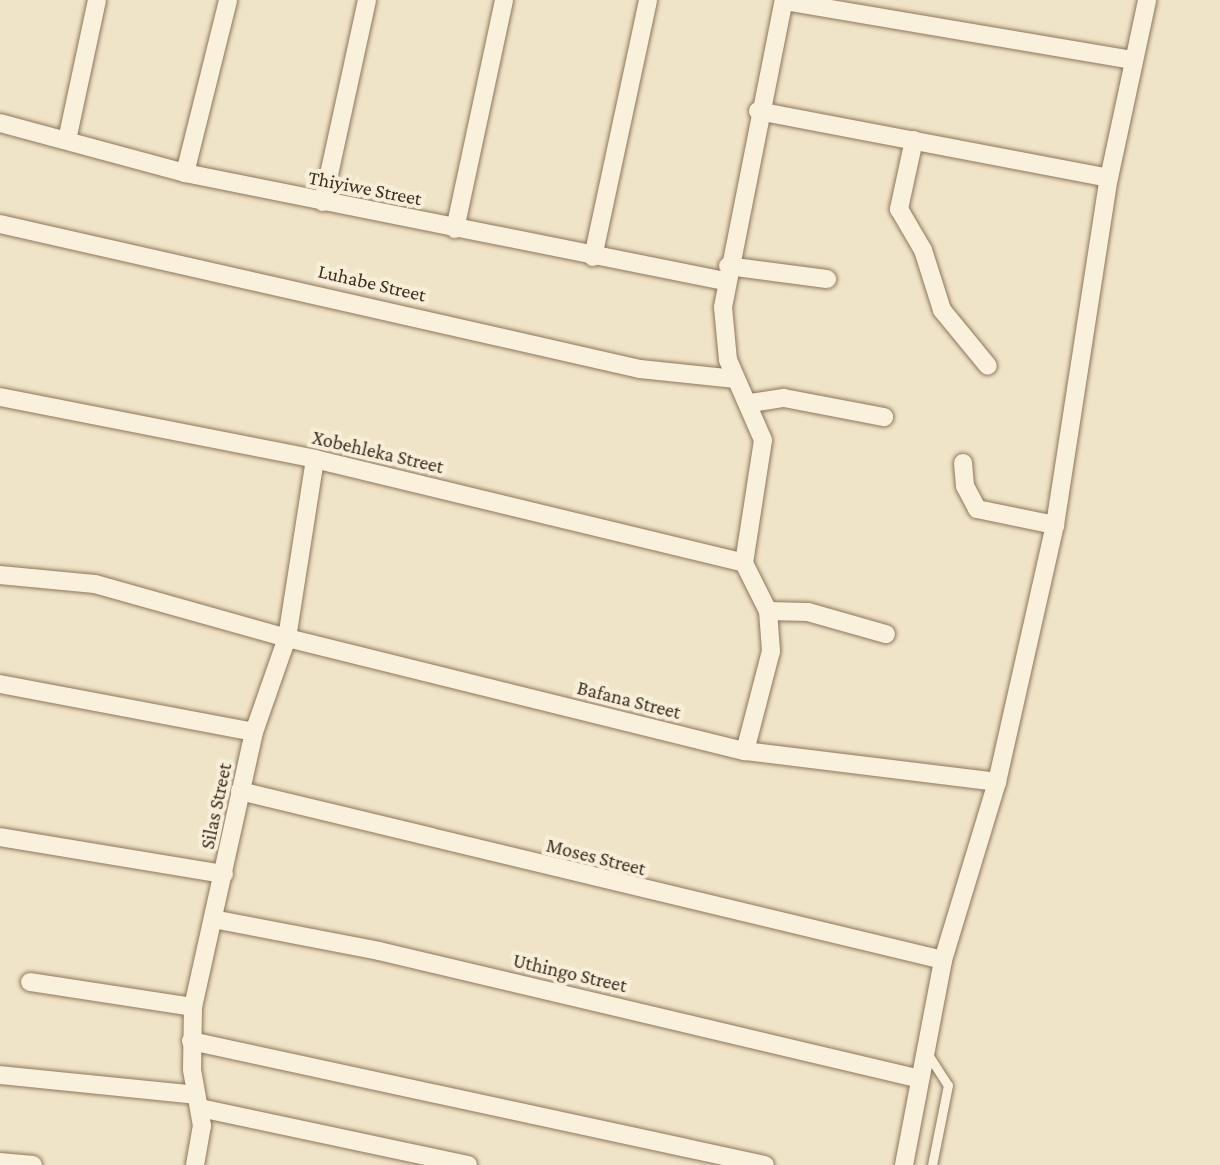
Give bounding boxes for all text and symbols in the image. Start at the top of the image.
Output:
street label: Thiyiwe Street [306,165,424,211]
street label: Luhabe Street [316,259,428,307]
street label: Xobehleka Street [310,425,446,479]
street label: Bafana Street [575,676,683,724]
street label: Silas Street [195,761,237,851]
street label: Moses Street [544,833,648,881]
street label: Uthingo Street [511,948,629,998]

